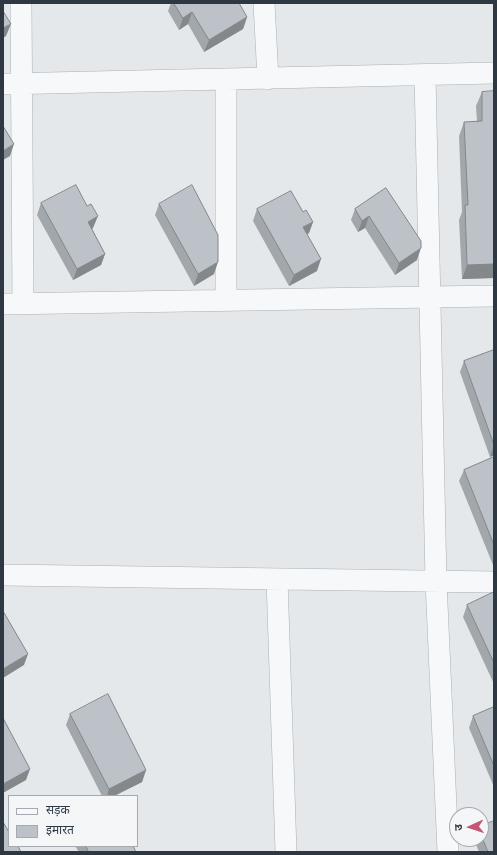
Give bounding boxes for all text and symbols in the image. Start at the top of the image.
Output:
legend [8,795,138,847]
text: सड़क [46,803,70,817]
north arrow [449,807,489,847]
text: इमारत [46,823,74,837]
text: उ [452,824,464,831]

